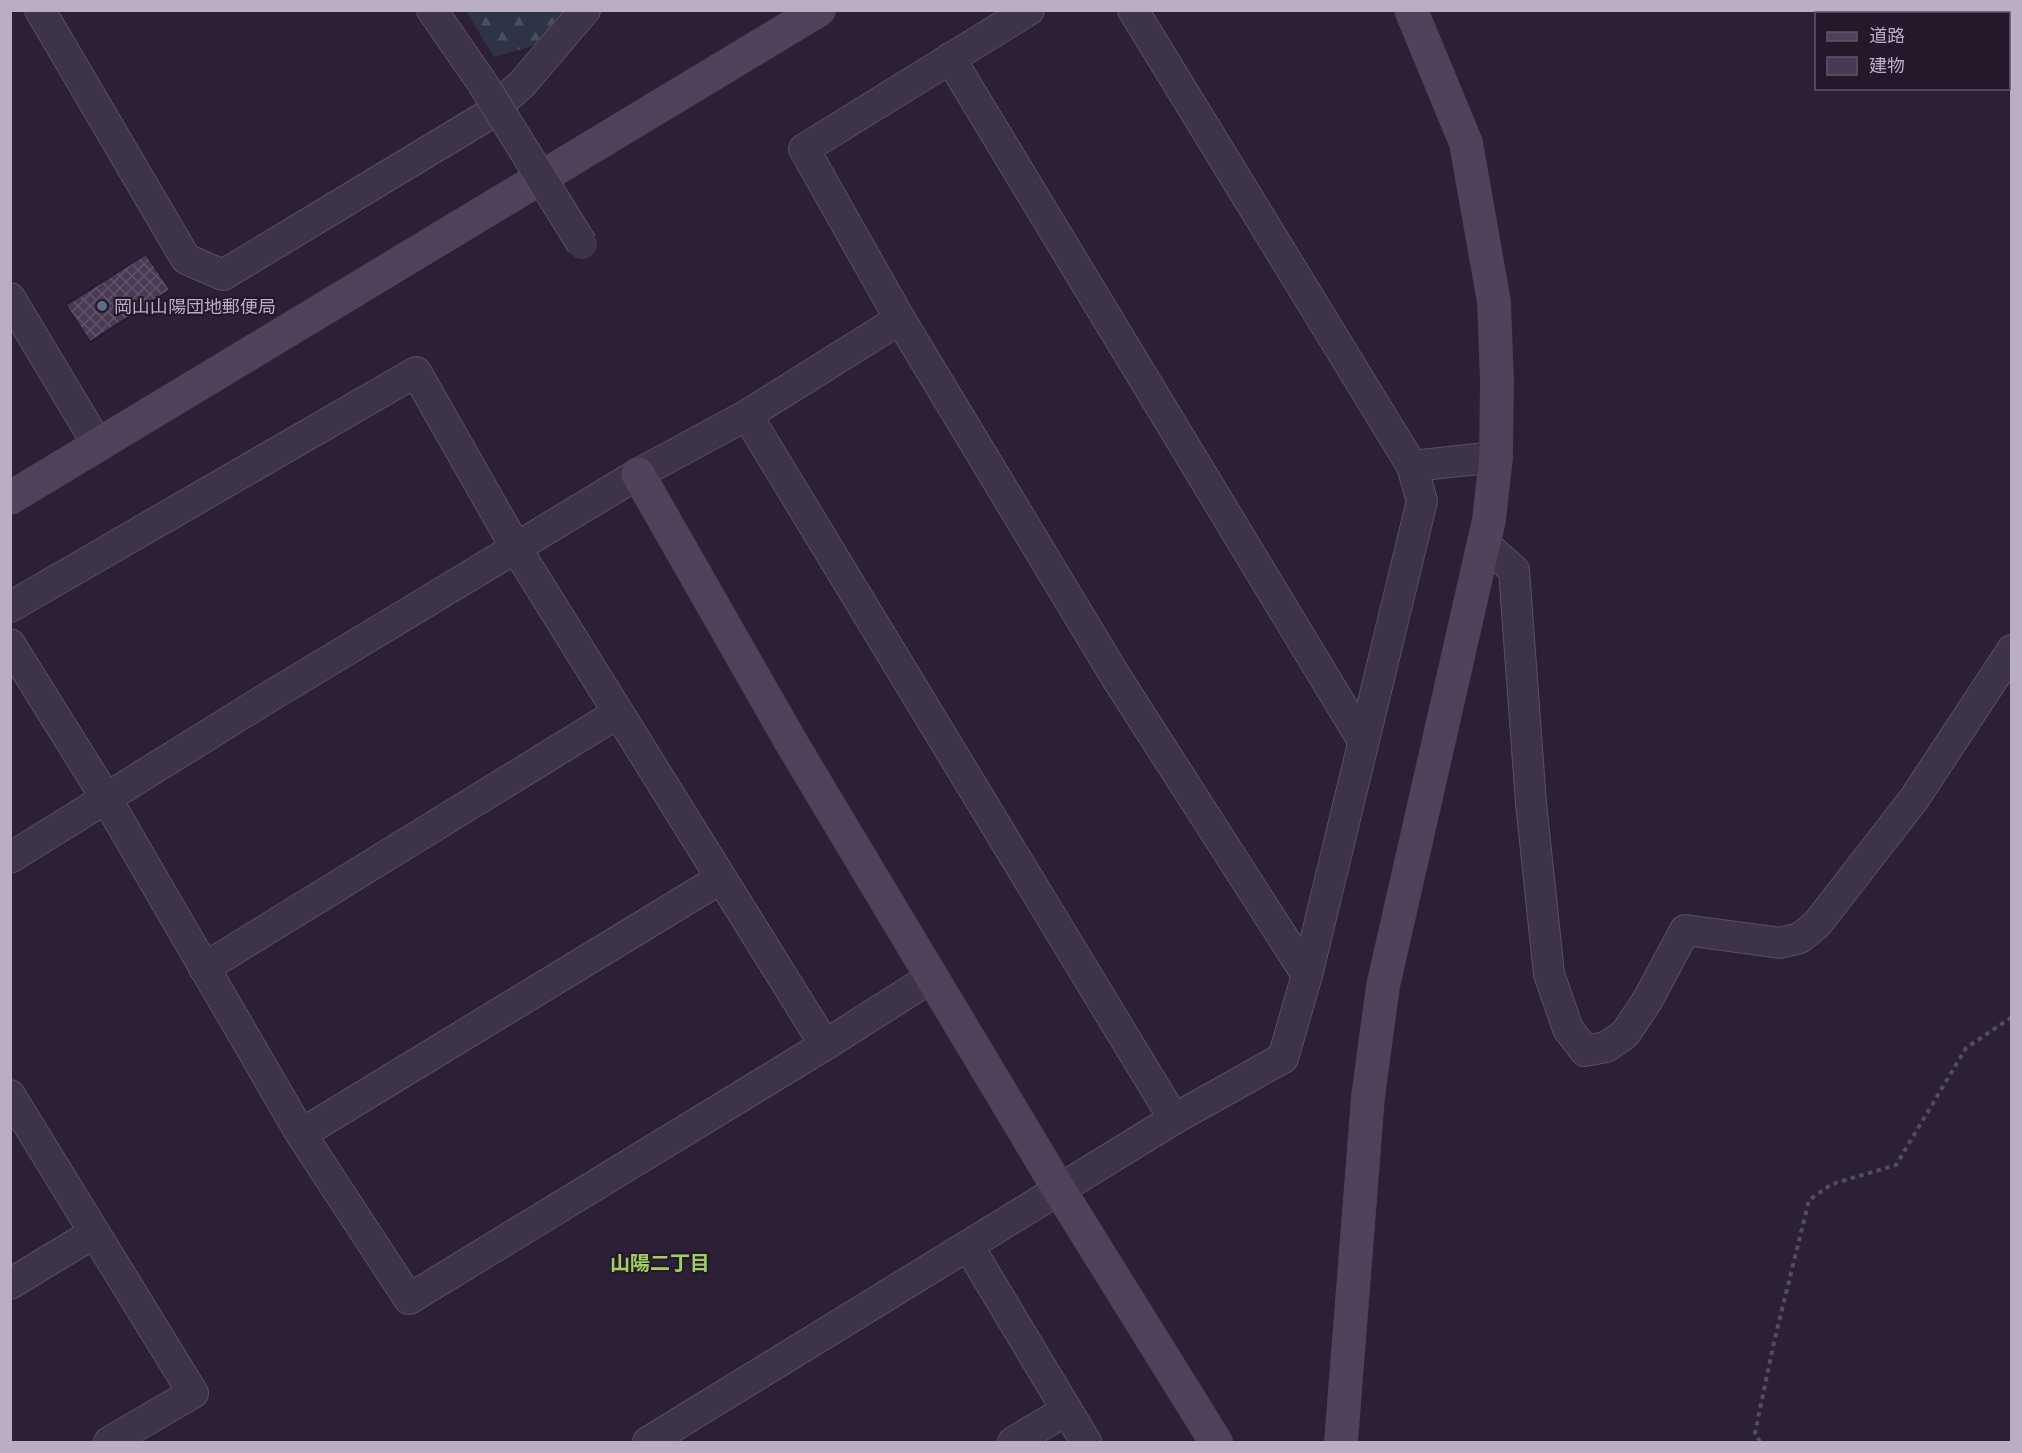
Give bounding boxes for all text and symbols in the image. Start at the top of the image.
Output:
legend [1815,12,2010,90]
text: 道路 [1869,25,1905,46]
text: 建物 [1869,55,1905,76]
place label: 岡山山陽団地郵便局 [114,296,276,317]
marker: 岡山山陽団地郵便局 [95,299,109,313]
district label: 山陽二丁目 [610,1251,710,1275]

